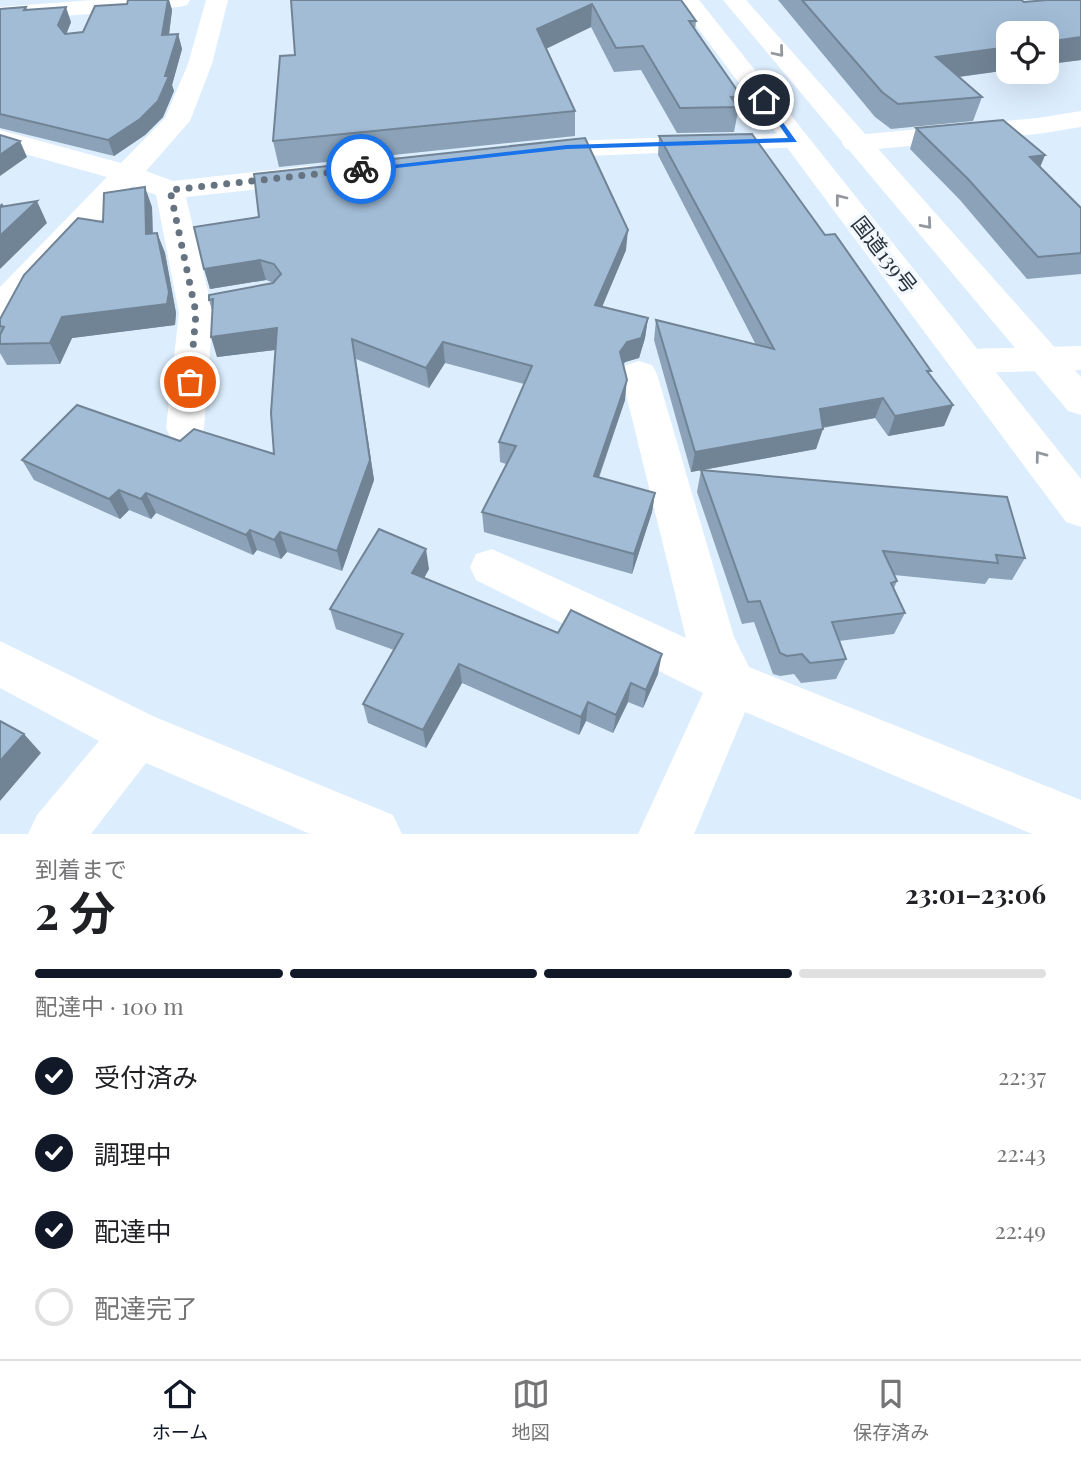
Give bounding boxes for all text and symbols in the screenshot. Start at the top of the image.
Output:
map controls [996,21,1059,84]
button: locate [996,21,1059,84]
one-way arrow [771,44,783,57]
pin [734,70,794,130]
icon: home [745,81,783,119]
courier [326,134,396,204]
icon: bike [342,150,380,188]
one-way arrow [835,194,848,206]
street label: 国道139号 [847,209,924,298]
one-way arrow [919,216,931,229]
pin [160,352,220,412]
icon: bag [171,363,209,401]
one-way arrow [1035,451,1048,463]
text: 到着まで [35,853,127,884]
text: 23:01–23:06 [905,876,1046,911]
text: 2 分 [35,880,115,942]
text: 配達中 · 100 m [35,990,184,1021]
icon: check [35,1057,73,1095]
text: 受付済み [94,1059,198,1094]
text: 22:37 [998,1060,1046,1091]
icon: check [35,1134,73,1172]
text: 調理中 [94,1136,172,1171]
text: 22:43 [997,1137,1046,1168]
icon: check [35,1211,73,1249]
text: 配達中 [94,1213,172,1248]
text: 22:49 [995,1214,1046,1245]
text: 配達完了 [94,1290,198,1325]
tab: ホーム [152,1375,208,1444]
tab: 地図 [512,1375,550,1444]
tab: 保存済み [853,1375,929,1444]

